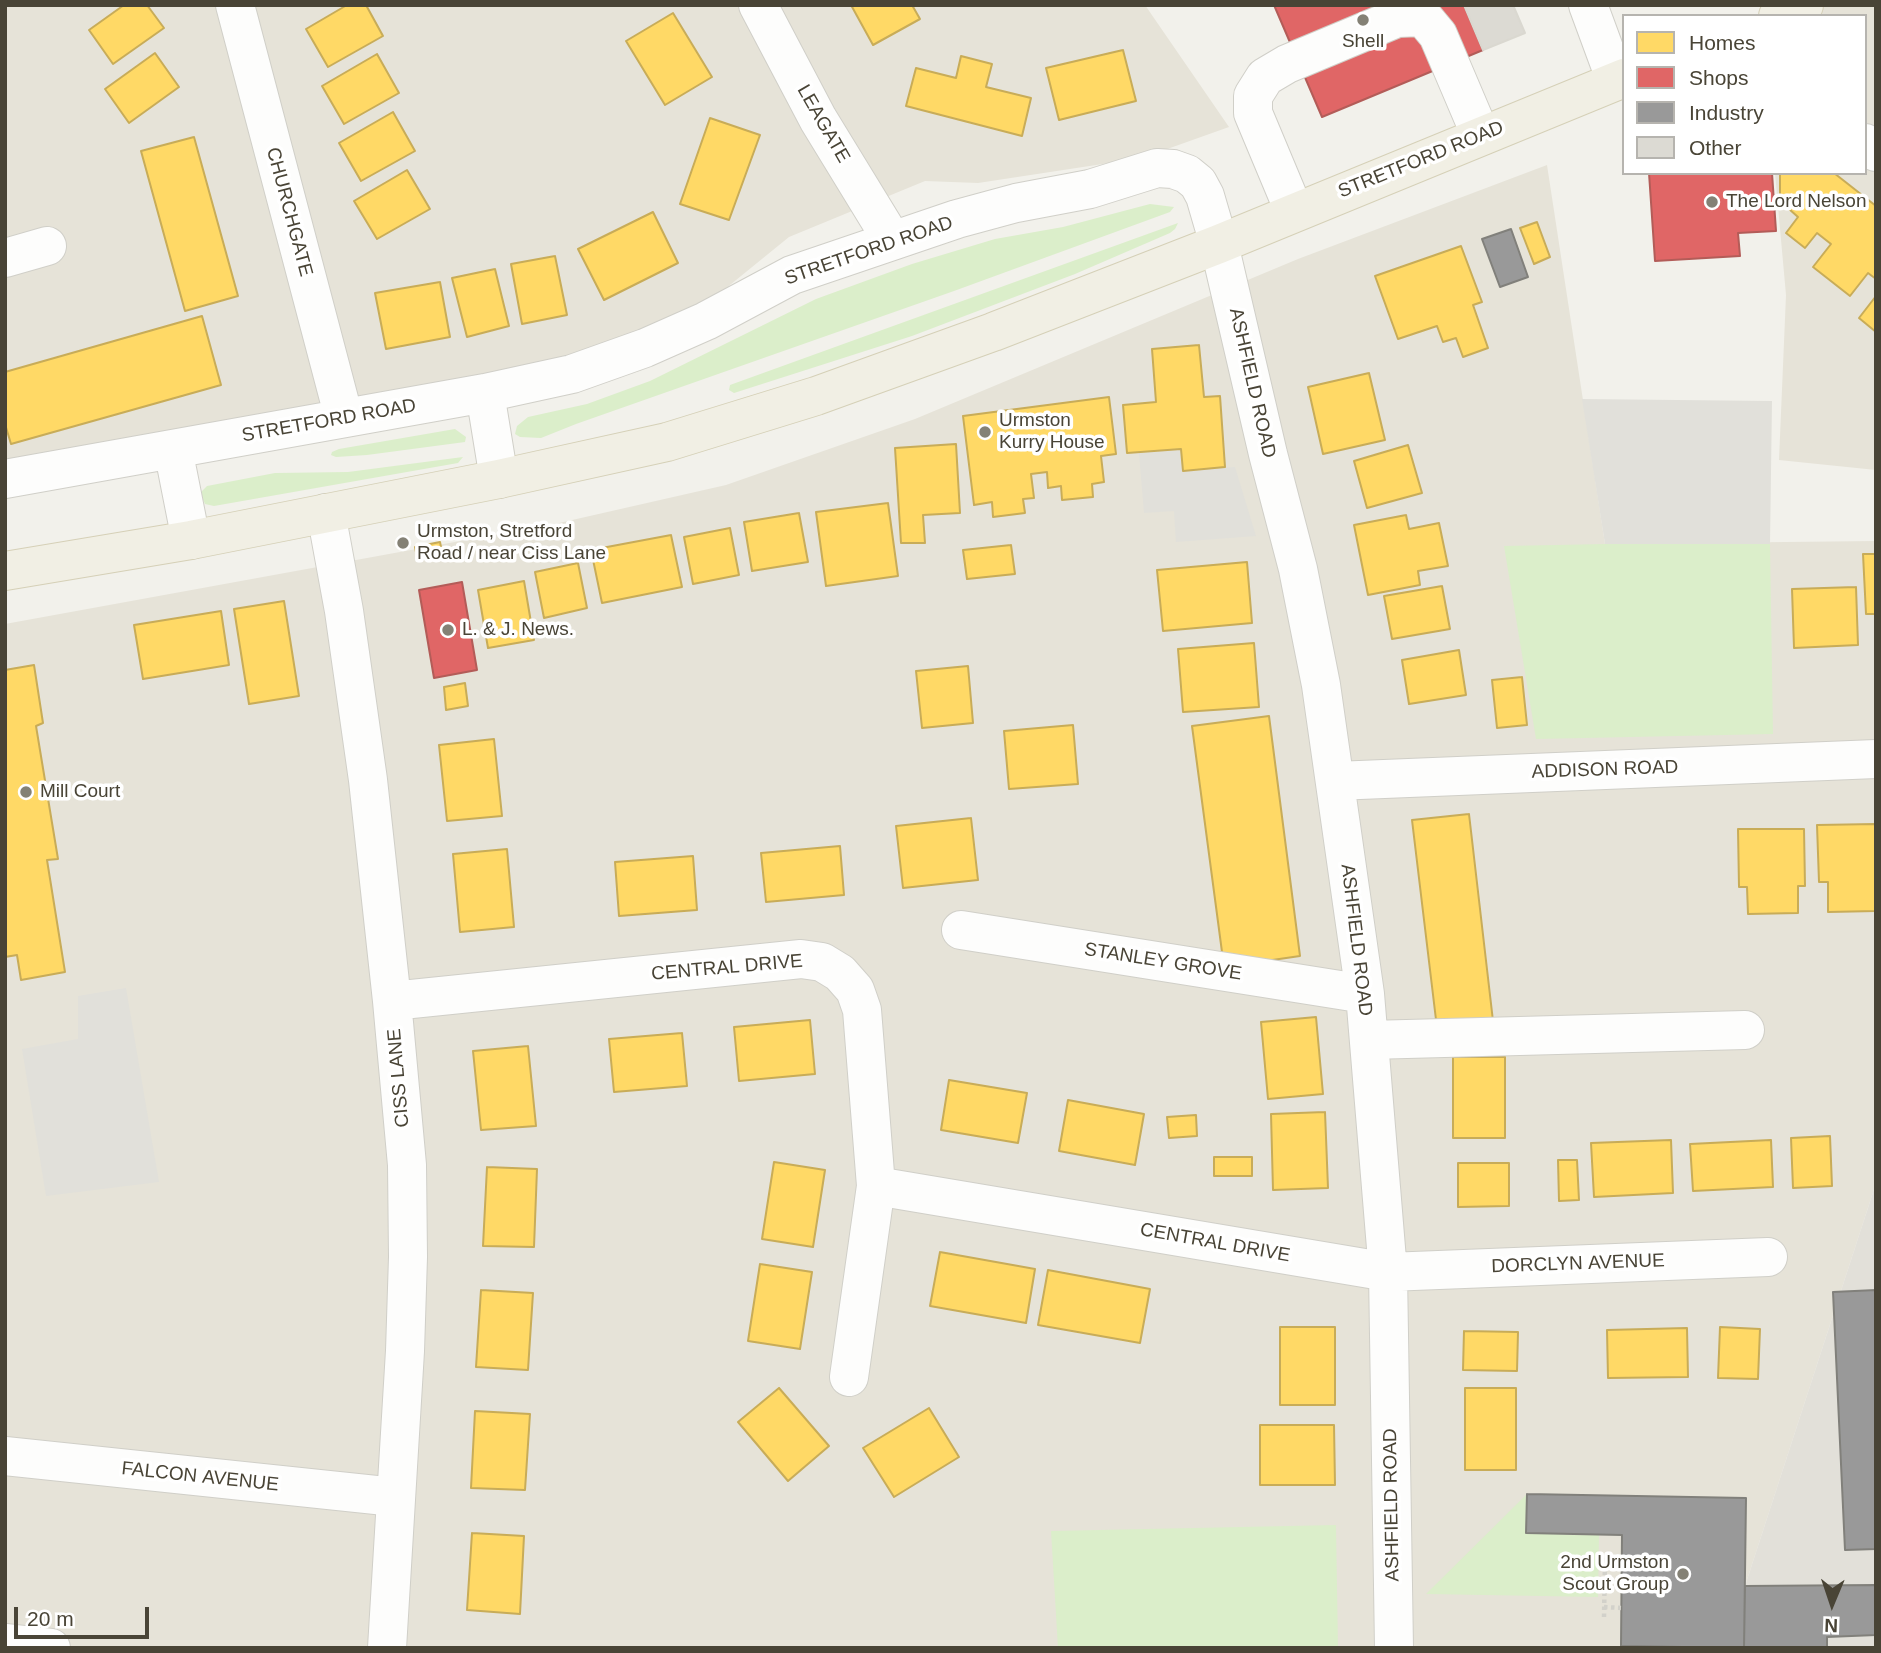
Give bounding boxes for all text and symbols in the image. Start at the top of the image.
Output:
marker: Shell [1355,12,1371,28]
legend [1622,14,1867,175]
place label: Shell [1342,31,1384,53]
text: Homes [1689,31,1756,54]
text: Shops [1689,66,1749,89]
street label: LEAGATE [792,81,854,167]
text: Industry [1689,101,1764,124]
street label: STRETFORD ROAD [1335,116,1507,204]
text: Other [1689,136,1742,159]
street label: CHURCHGATE [261,145,317,279]
place label: The Lord Nelson [1726,191,1866,213]
marker: The Lord Nelson [1704,194,1720,210]
street label: STRETFORD ROAD [782,212,956,290]
street label: ASHFIELD ROAD [1224,306,1280,460]
street label: STRETFORD ROAD [240,394,418,448]
place label: Urmston Kurry House [999,410,1105,454]
marker: Urmston Kurry House [977,424,993,440]
place label: Urmston, Stretford Road / near Ciss Lane [417,521,606,565]
marker: Urmston, Stretford Road / near Ciss Lane [395,535,411,551]
place label: L. & J. News. [462,619,574,641]
marker: L. & J. News. [440,622,456,638]
street label: ADDISON ROAD [1531,756,1679,784]
place label: Mill Court [40,781,120,803]
marker: Mill Court [18,784,34,800]
street label: ASHFIELD ROAD [1335,863,1377,1017]
street label: STANLEY GROVE [1083,938,1243,986]
street label: CENTRAL DRIVE [650,950,804,986]
street label: CISS LANE [383,1028,415,1128]
street label: CENTRAL DRIVE [1138,1219,1292,1267]
street label: DORCLYN AVENUE [1491,1250,1665,1278]
street label: ASHFIELD ROAD [1379,1428,1405,1582]
street label: FALCON AVENUE [120,1457,280,1497]
place label: 2nd Urmston Scout Group [1560,1552,1669,1596]
marker: 2nd Urmston Scout Group [1675,1566,1691,1582]
north arrow [1797,1569,1867,1639]
scale bar [18,1594,152,1638]
text: 20 m [27,1607,74,1630]
text: N [1824,1615,1838,1636]

